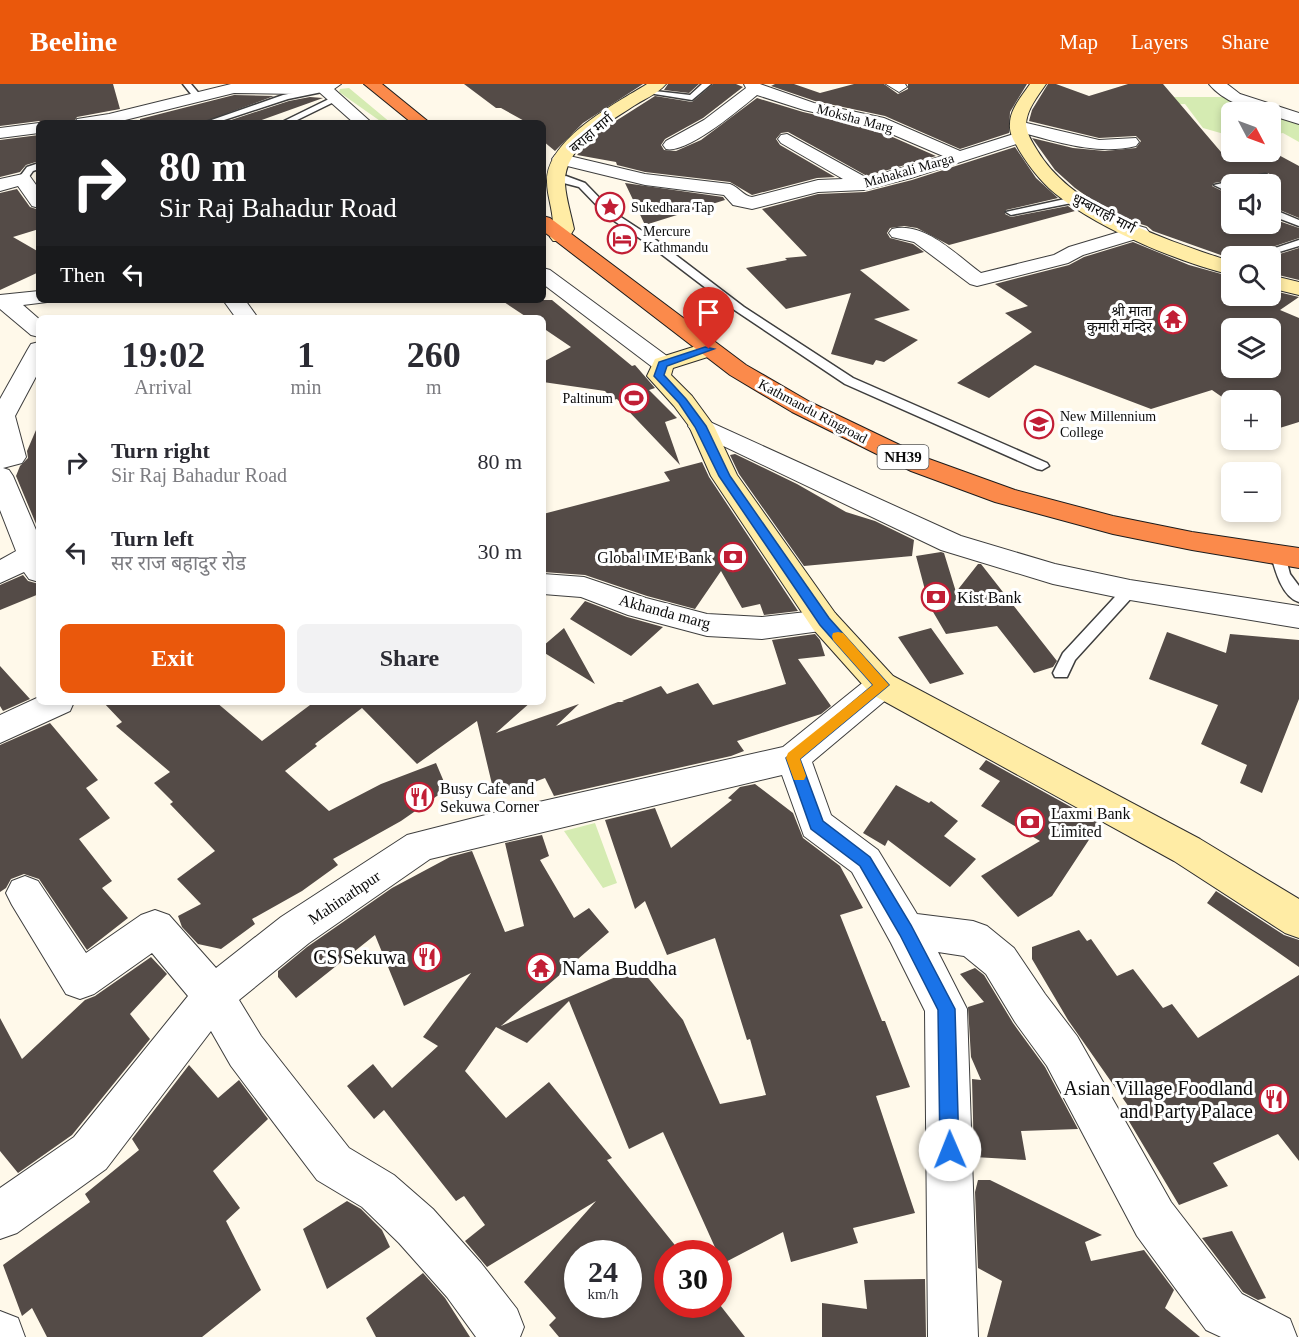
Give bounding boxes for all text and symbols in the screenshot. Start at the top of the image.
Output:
text: Beeline [30,26,117,57]
text: Map [1060,30,1098,54]
text: Layers [1131,30,1188,54]
text: Share [1221,30,1269,54]
street label: Moksha Marg [815,101,895,136]
north arrow [1221,102,1281,162]
map controls [1221,102,1281,522]
street label: बराहा मार्ग [566,110,617,156]
icon: right [60,144,138,222]
text: 80 m [159,144,247,190]
street label: Mahakali Marga [863,150,956,190]
button: sound [1221,174,1281,234]
street label: धुम्बाराही मार्ग [1069,190,1139,238]
place icon: Sukedhara Tap [594,191,626,223]
text: Sir Raj Bahadur Road [159,193,397,223]
place label: Sukedhara Tap [631,200,714,215]
hotel icon: Mercure Kathmandu [606,223,638,255]
place label: Mercure Kathmandu [643,224,708,255]
button: search [1221,246,1281,306]
icon: left [117,258,150,291]
text: Then [60,262,105,287]
pin [683,287,734,349]
icon: arrive [692,296,725,329]
place label: श्री माता कुमारी मन्दिर [1087,303,1152,337]
temple icon: श्री माता कुमारी मन्दिर [1157,303,1189,335]
button: layers [1221,318,1281,378]
text: 19:02 [121,335,205,375]
text: 1 [297,335,315,375]
text: 260 [407,335,461,375]
text: Arrival [134,376,192,398]
text: min [290,376,322,398]
text: m [426,376,442,398]
street label: Kathmandu Ringroad [756,376,870,446]
sports icon: Paltinum [618,382,650,414]
button: + [1221,390,1281,450]
place label: Paltinum [562,391,613,406]
school or university icon: New Millennium College [1023,408,1055,440]
place label: New Millennium College [1060,409,1156,440]
text: Turn right [111,438,210,463]
road number: NH39 [878,445,928,469]
icon: right [60,446,93,479]
text: 80 m [477,449,522,474]
button: − [1221,462,1281,522]
text: Sir Raj Bahadur Road [111,464,287,486]
text: Turn left [111,526,194,551]
icon: left [60,536,93,569]
text: 30 m [477,539,522,564]
bank icon: Global IME Bank [717,541,749,573]
place label: Global IME Bank [597,549,712,566]
text: सर राज बहादुर रोड [111,552,246,574]
bank icon: Kist Bank [920,581,952,613]
place label: Kist Bank [957,589,1021,606]
street label: Akhanda marg [617,591,713,633]
button: Exit [60,624,285,693]
button: Share [297,624,522,693]
place label: Busy Cafe and Sekuwa Corner [440,780,540,815]
restaurant icon: Busy Cafe and Sekuwa Corner [403,781,435,813]
place label: Laxmi Bank Limited [1051,805,1131,840]
bank icon: Laxmi Bank Limited [1014,806,1046,838]
street label: Mahinathpur [305,867,384,928]
restaurant icon: CS Sekuwa [411,941,443,973]
place label: CS Sekuwa [313,946,406,968]
temple icon: Nama Buddha [525,952,557,984]
place label: Nama Buddha [562,957,677,979]
place label: Asian Village Foodland and Party Palace [1063,1077,1253,1123]
restaurant icon: Asian Village Foodland and Party Palace [1258,1083,1290,1115]
position arrow [918,1118,982,1182]
speed limit sign: 30 [654,1240,732,1318]
text: 24 [588,1255,618,1288]
text: km/h [588,1286,618,1302]

